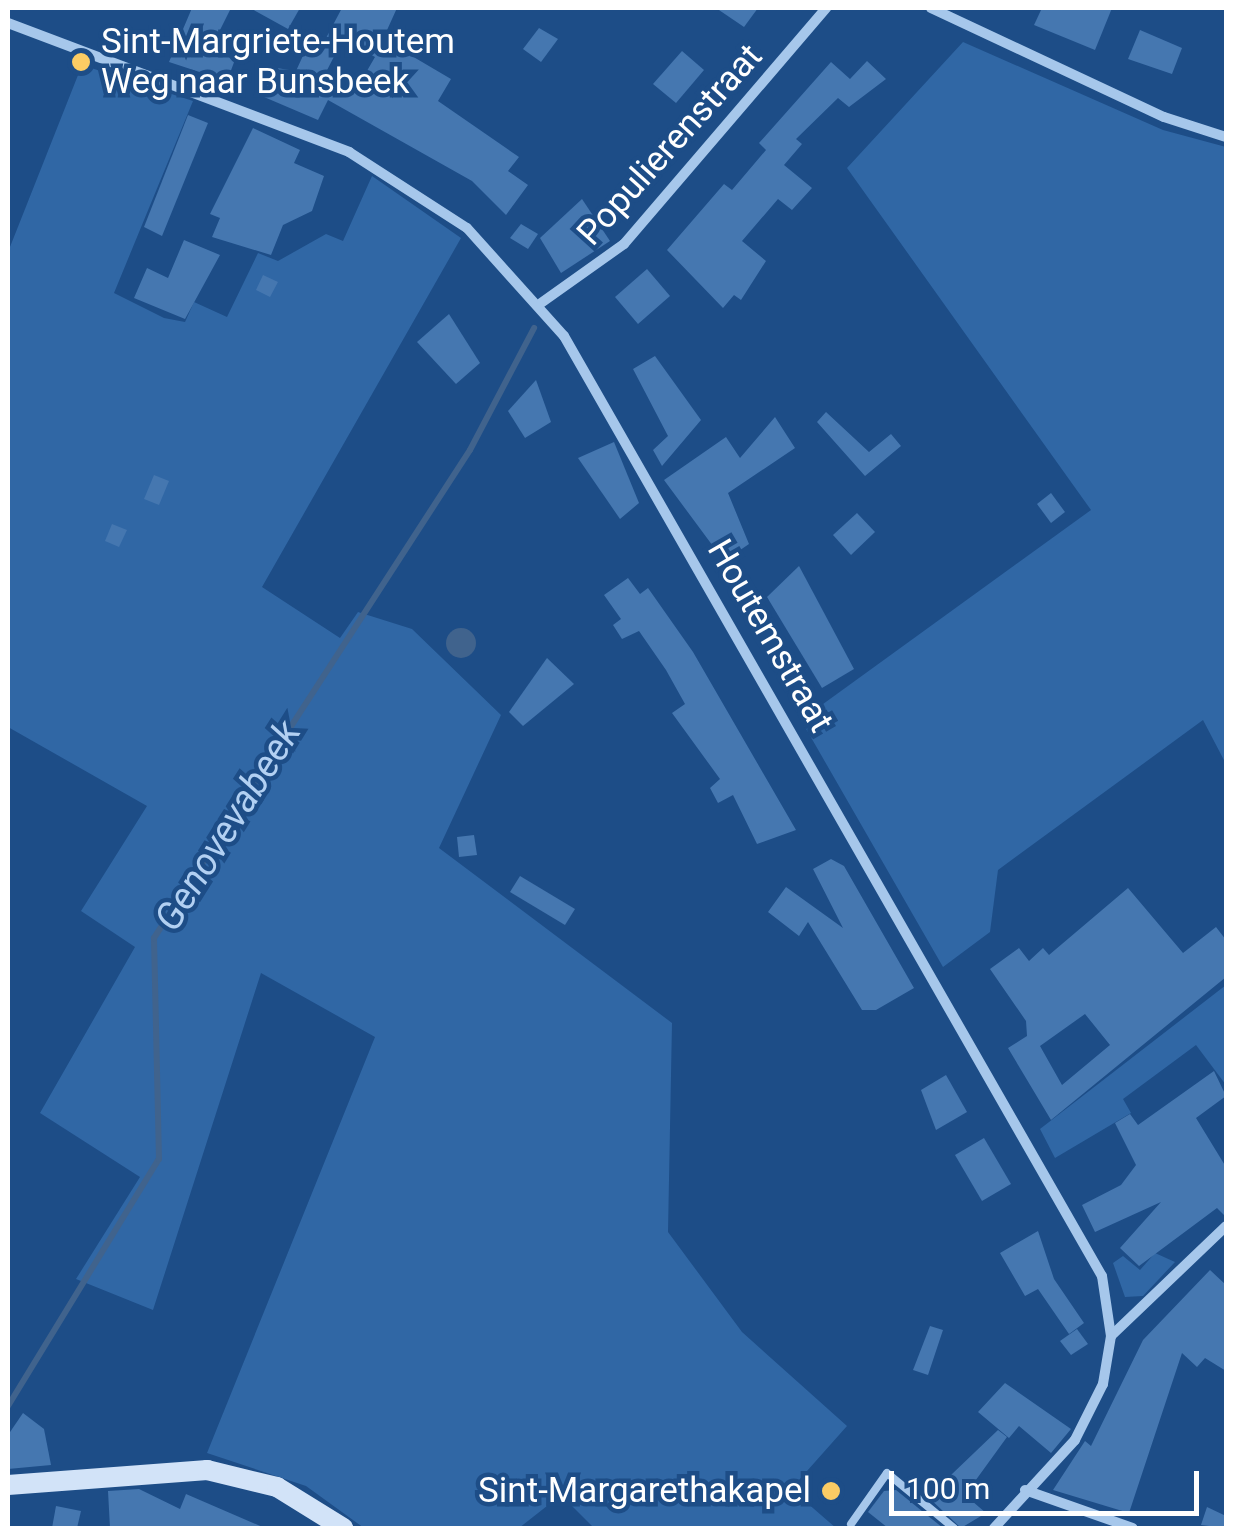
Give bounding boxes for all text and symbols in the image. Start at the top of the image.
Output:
place label: Sint-Margriete-Houtem Weg naar Bunsbeek [101,21,455,103]
street label: Populierenstraat [569,36,771,254]
marker: Sint-Margriete-Houtem Weg naar Bunsbeek [70,51,92,73]
street label: Houtemstraat [698,532,842,740]
water label: Genovevabeek [145,713,311,939]
scale bar [894,1451,1204,1513]
place label: Sint-Margarethakapel [478,1470,811,1512]
text: 100 m [906,1471,990,1506]
marker: Sint-Margarethakapel [820,1480,842,1502]

